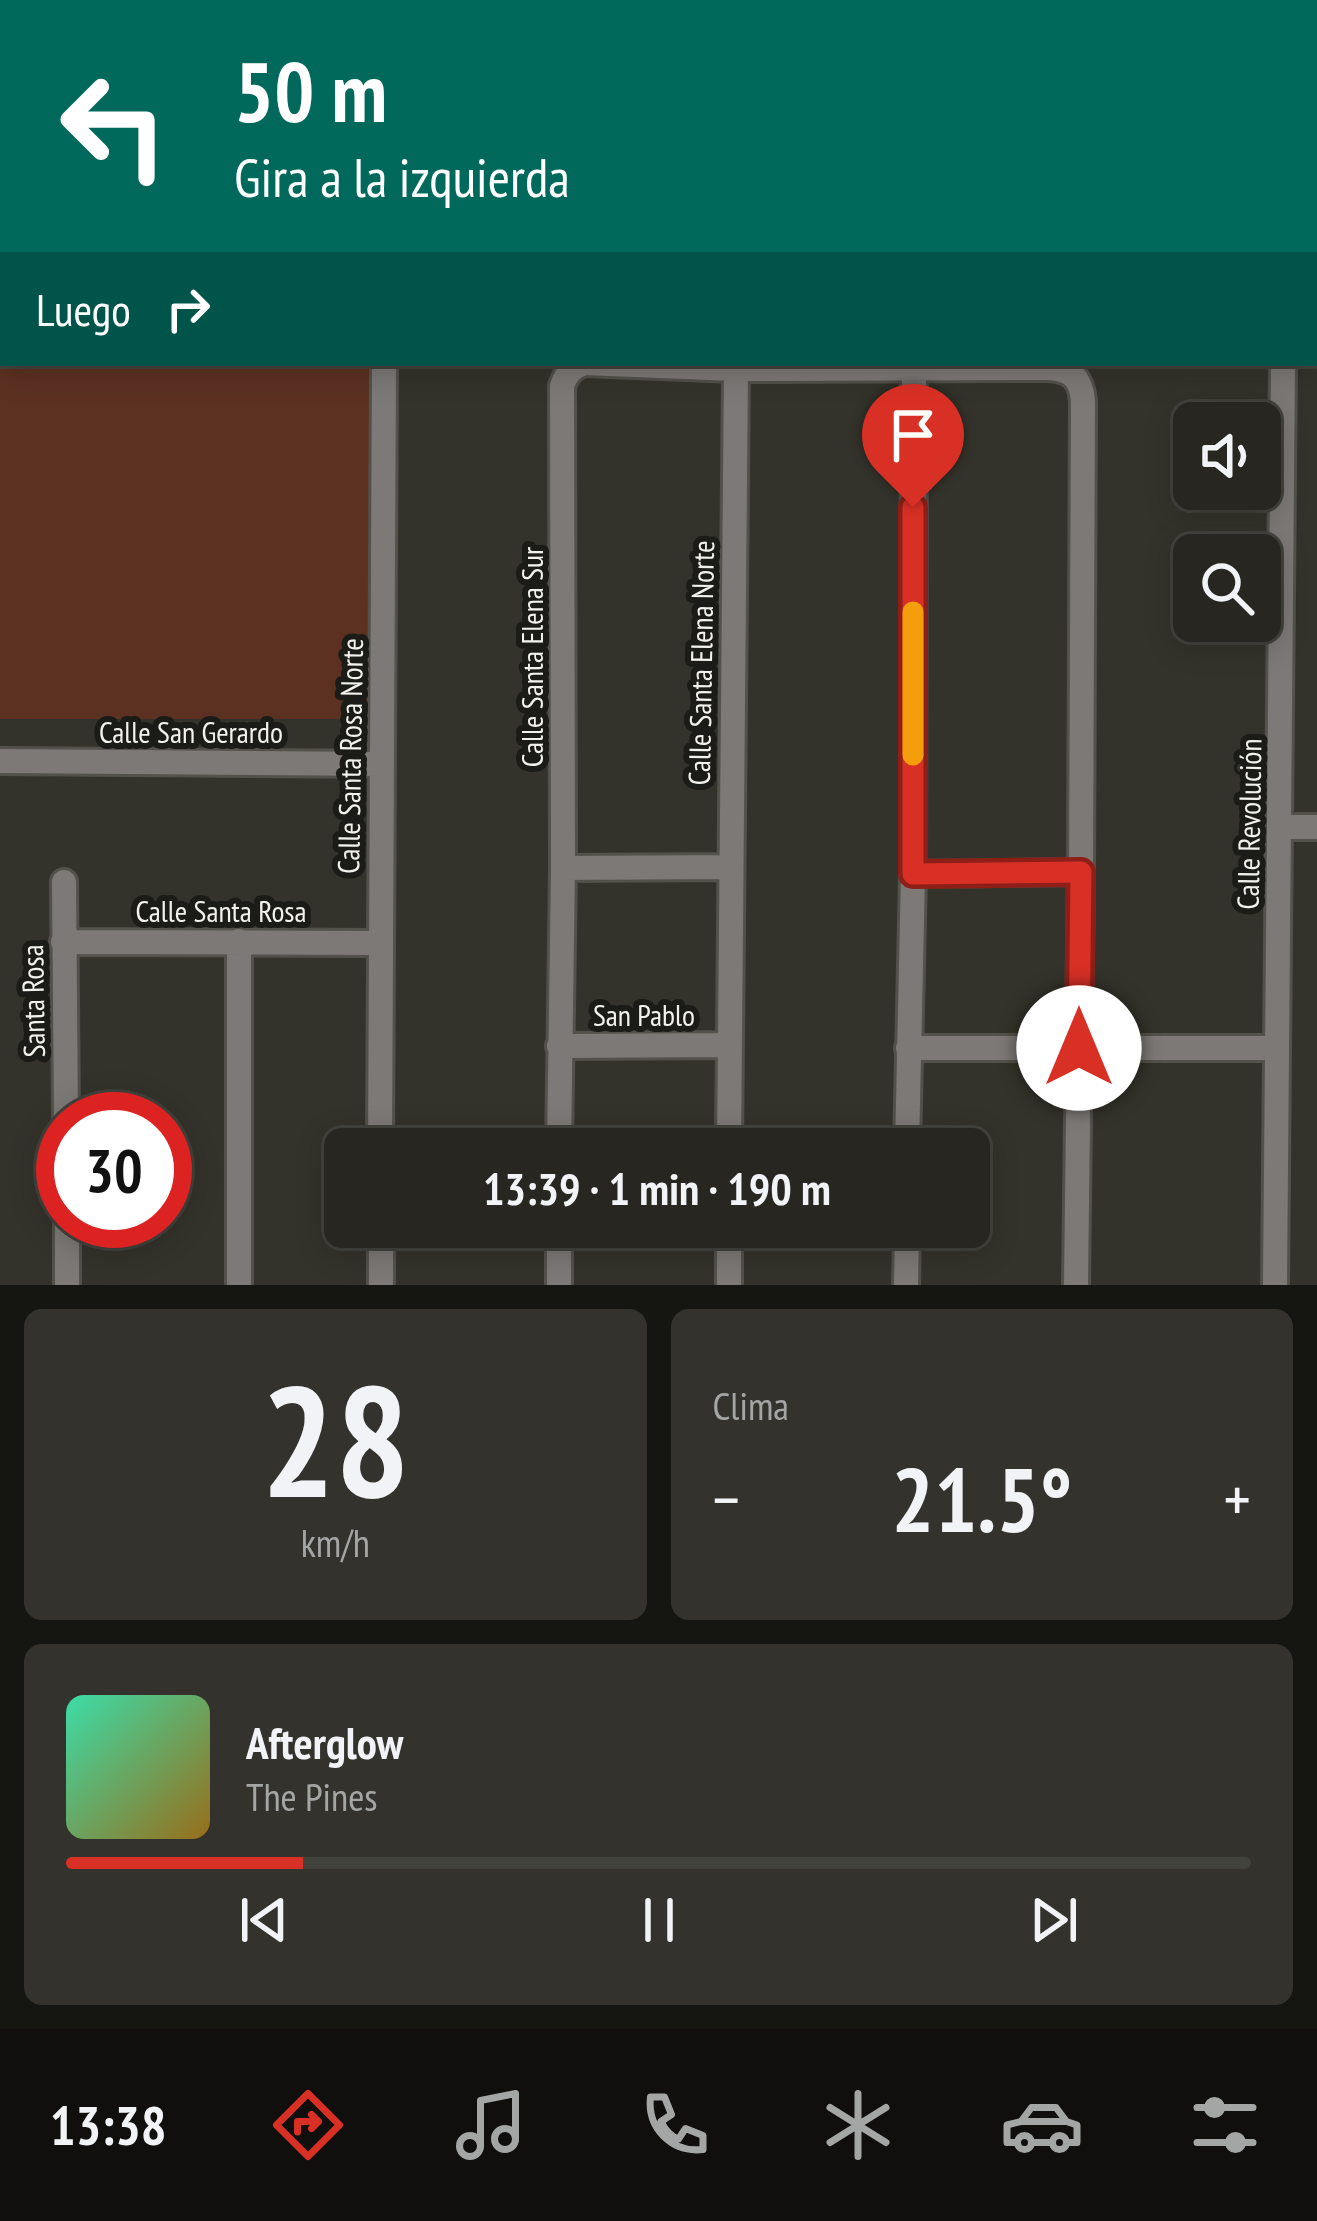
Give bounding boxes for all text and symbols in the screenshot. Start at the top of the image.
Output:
text: 50 m [234,36,387,145]
icon: left [36,48,192,204]
text: Gira a la izquierda [234,142,570,212]
icon: right [155,276,221,342]
text: Luego [36,280,131,338]
pin [862,384,964,507]
icon: arrive [880,402,946,468]
map controls [1173,402,1281,642]
button: sound [1173,402,1281,510]
button: search [1173,534,1281,642]
street label: Calle Santa Elena Norte [679,540,722,786]
street label: Calle Santa Elena Sur [512,546,551,767]
street label: Calle Santa Rosa Norte [328,638,371,874]
street label: Calle San Gerardo [99,712,283,751]
street label: Calle Revolución [1228,738,1269,910]
street label: Calle Santa Rosa [135,891,307,930]
street label: Santa Rosa [12,944,53,1058]
position arrow [1016,985,1142,1111]
street label: San Pablo [593,995,695,1034]
speed limit sign: 30 [36,1092,192,1248]
text: 13:39 · 1 min · 190 m [483,1159,831,1217]
text: 28 [261,1338,410,1540]
text: Clima [713,1380,789,1431]
text: 21.5° [891,1440,1072,1557]
text: − [713,1456,740,1541]
text: + [1224,1456,1251,1541]
text: km/h [301,1517,370,1568]
text: Afterglow [246,1713,403,1771]
text: The Pines [246,1771,377,1822]
icon: previous [231,1887,297,1953]
icon: pause [626,1887,692,1953]
icon: next [1021,1887,1087,1953]
icon: directions [266,2083,350,2167]
icon: music [449,2083,533,2167]
icon: phone [633,2083,717,2167]
icon: climate [816,2083,900,2167]
icon: car [1000,2083,1084,2167]
icon: filters [1183,2083,1267,2167]
text: 13:38 [50,2090,167,2160]

